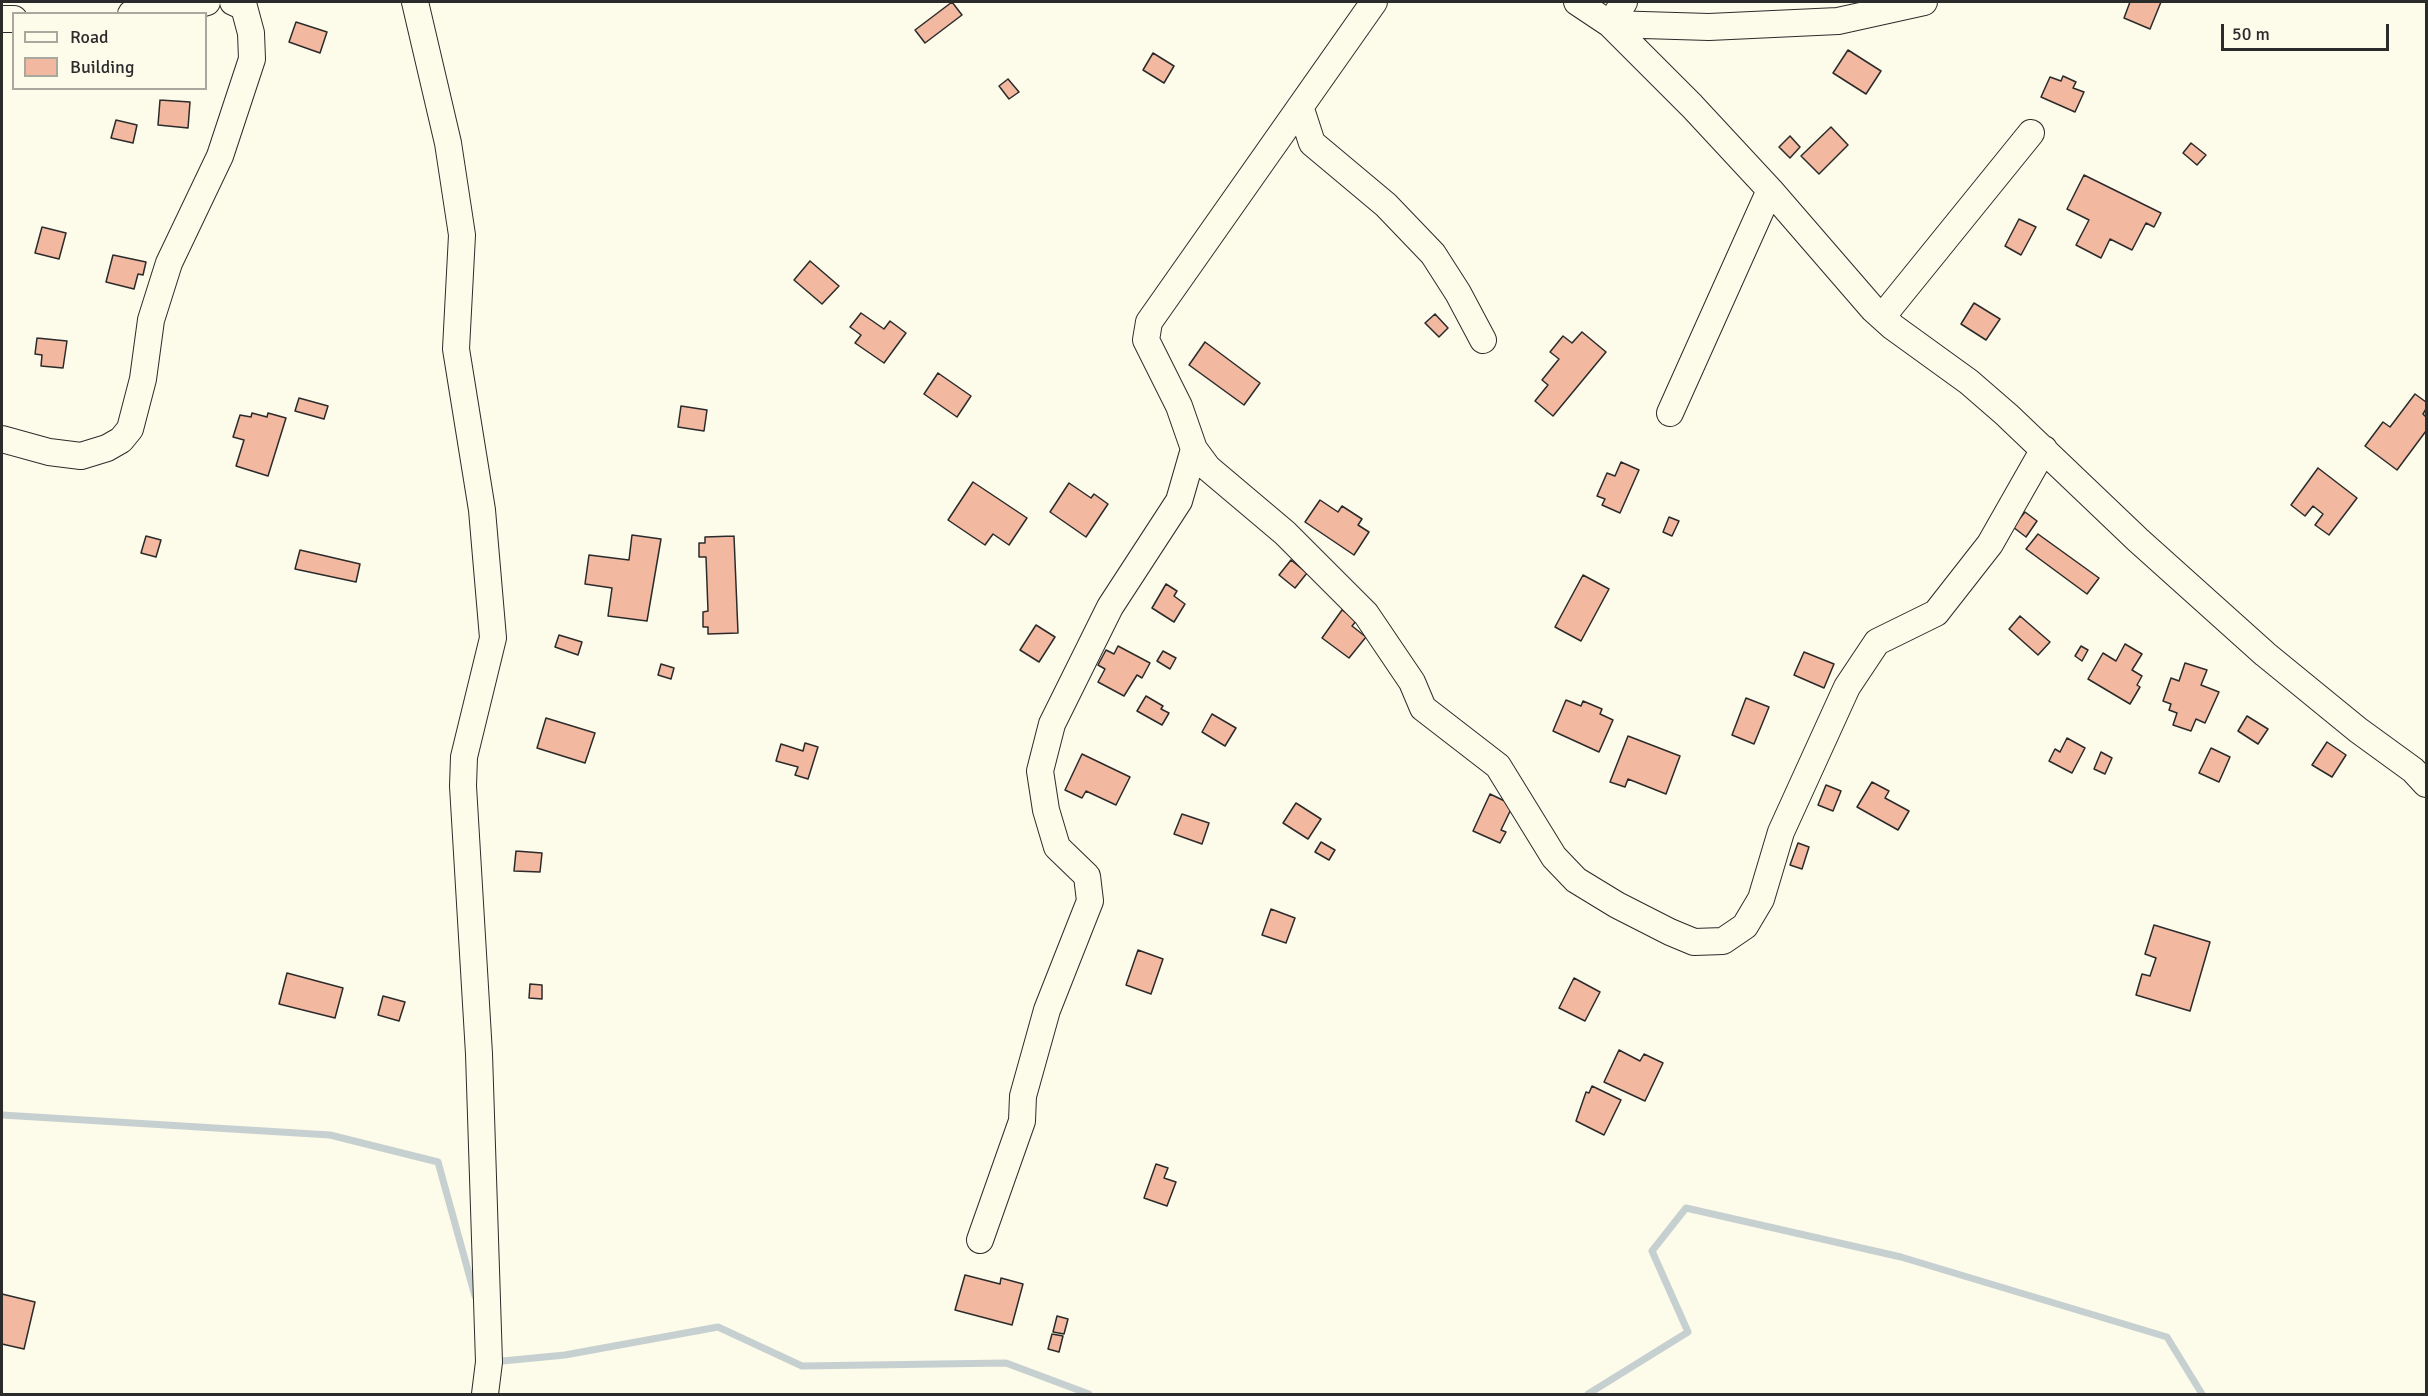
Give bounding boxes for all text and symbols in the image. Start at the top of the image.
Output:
legend [12,12,207,90]
scale bar [2224,12,2392,50]
text: 50 m [2232,23,2270,45]
text: Road [70,26,109,48]
text: Building [70,56,134,78]

